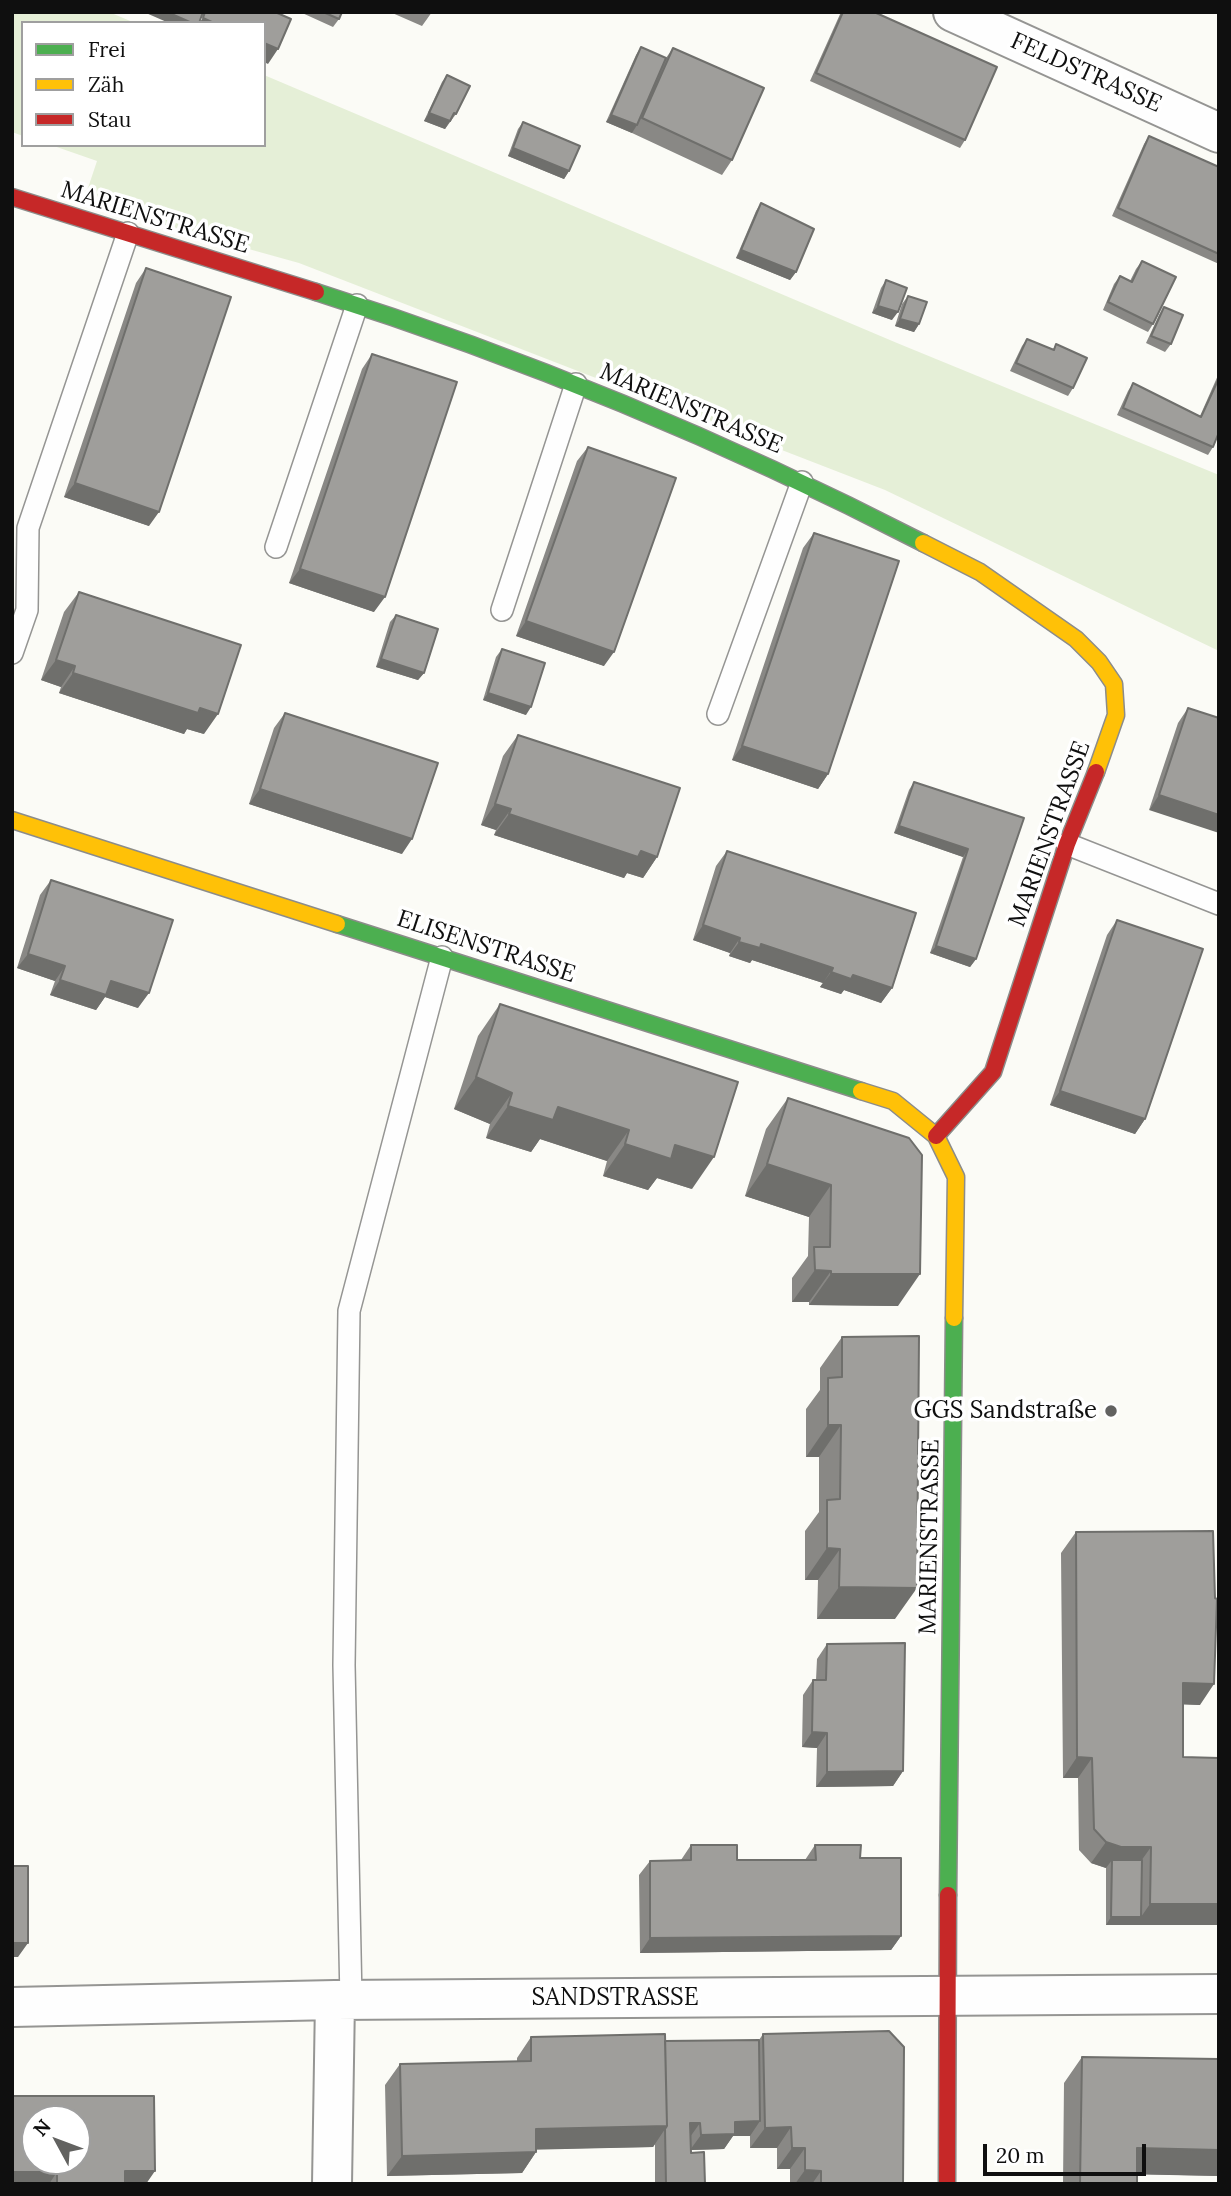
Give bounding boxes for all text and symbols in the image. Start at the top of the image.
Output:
legend [21,21,266,147]
street label: FELDSTRASSE [1006,27,1166,119]
text: Frei [88,36,126,63]
text: Zäh [88,71,124,98]
text: Stau [88,106,131,133]
street label: MARIENSTRASSE [57,176,253,260]
street label: MARIENSTRASSE [595,357,787,461]
street label: MARIENSTRASSE [1003,737,1097,931]
street label: ELISENSTRASSE [393,905,579,989]
place label: GGS Sandstraße [914,1397,1097,1425]
marker: GGS Sandstraße [1103,1403,1119,1419]
street label: MARIENSTRASSE [914,1439,946,1635]
street label: SANDSTRASSE [531,1984,699,2012]
north arrow [21,2105,91,2175]
text: N [28,2114,56,2141]
scale bar [986,2130,1149,2174]
text: 20 m [996,2142,1045,2169]

